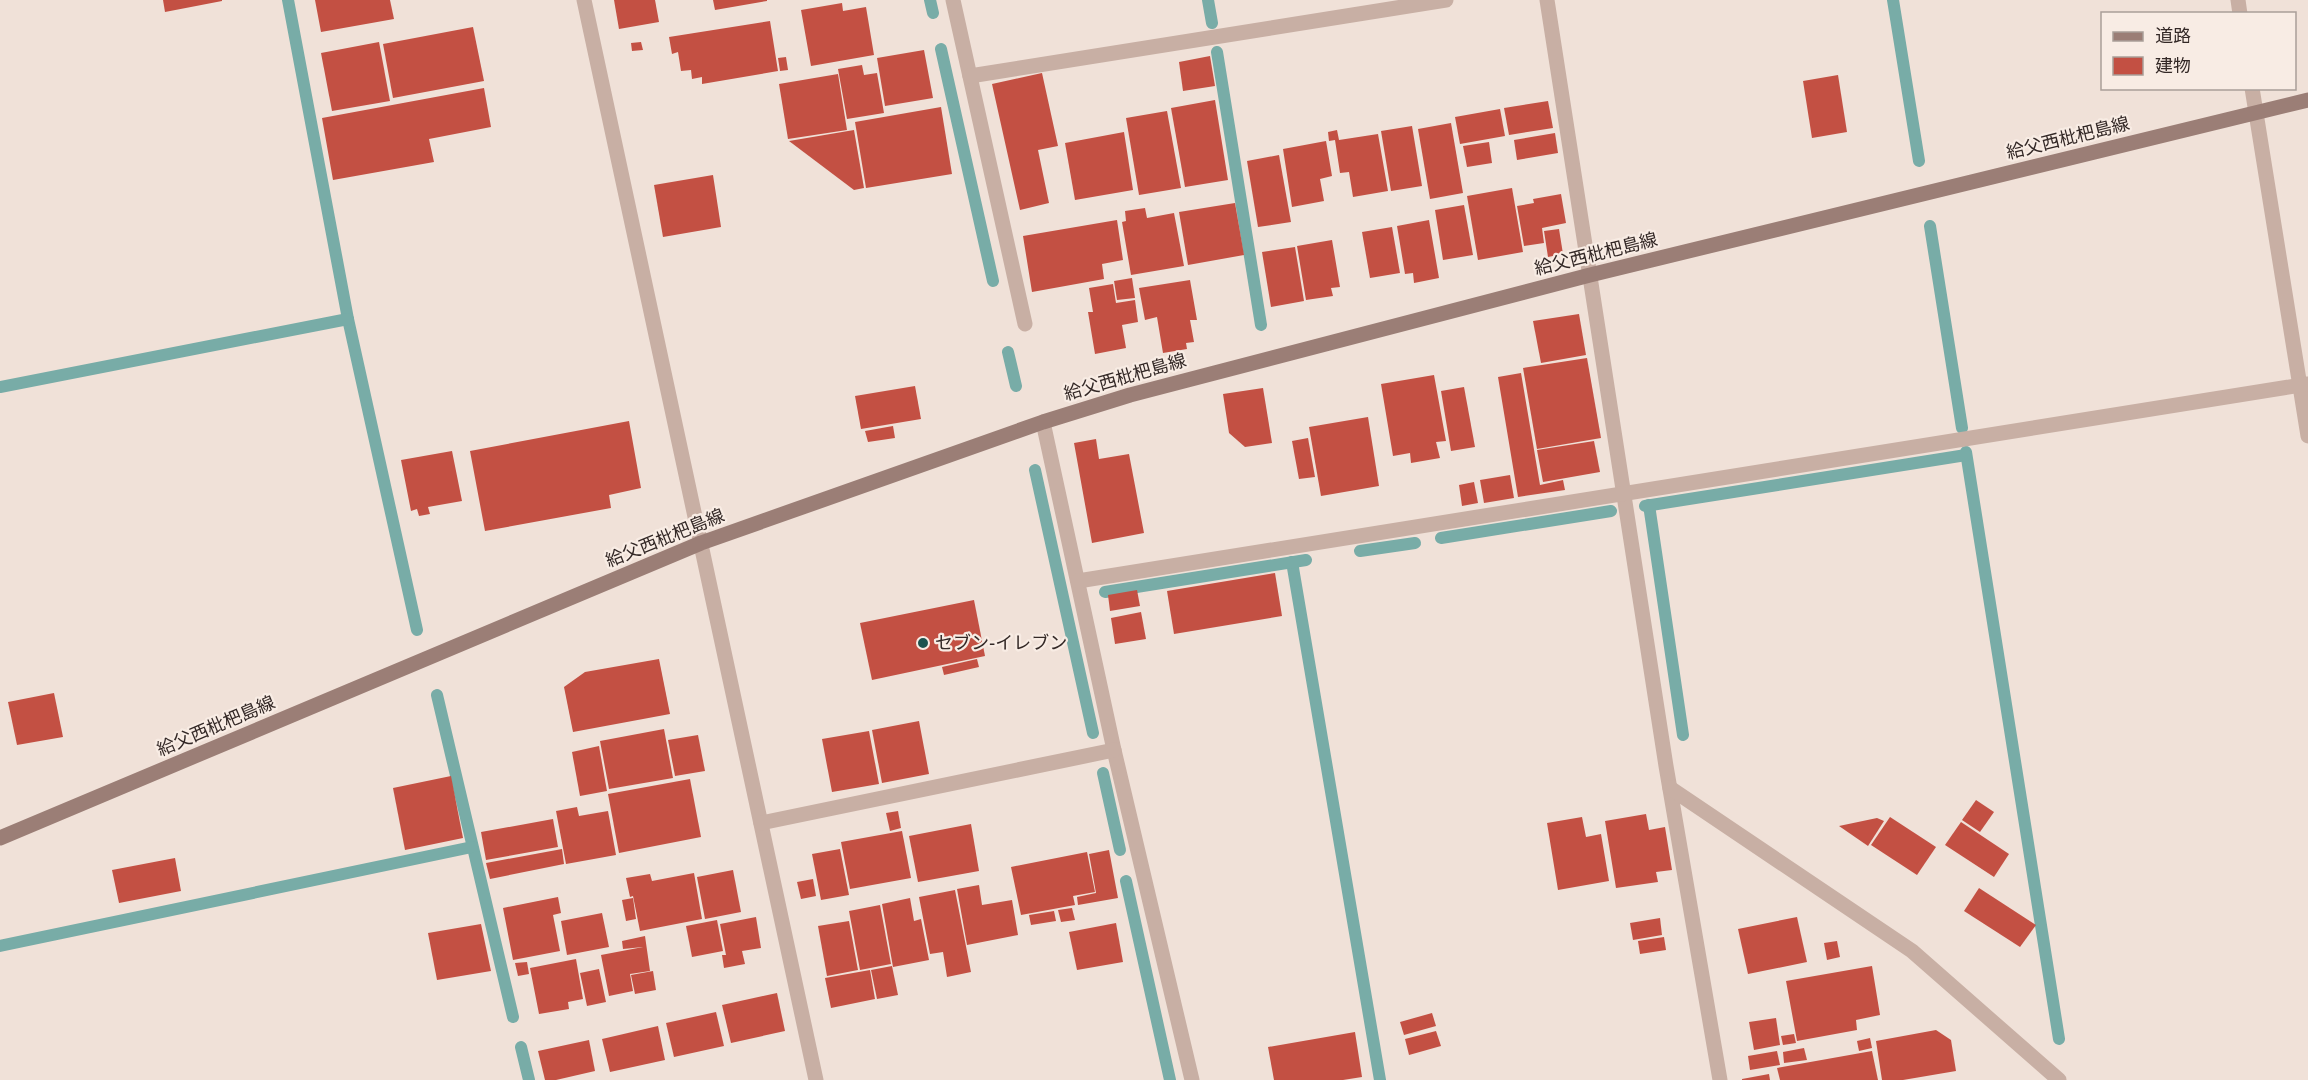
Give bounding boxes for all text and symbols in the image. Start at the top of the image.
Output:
legend [2101,12,2296,90]
text: 道路 [2155,25,2191,47]
text: 建物 [2155,55,2191,77]
street label: 給父西枇杷島線 [2004,112,2132,164]
street label: 給父西枇杷島線 [1532,228,1660,280]
street label: 給父西枇杷島線 [1061,349,1189,405]
street label: 給父西枇杷島線 [602,504,728,572]
place label: セブン-イレブン [935,632,1067,654]
marker: セブン-イレブン [916,636,930,650]
street label: 給父西枇杷島線 [154,691,278,761]

